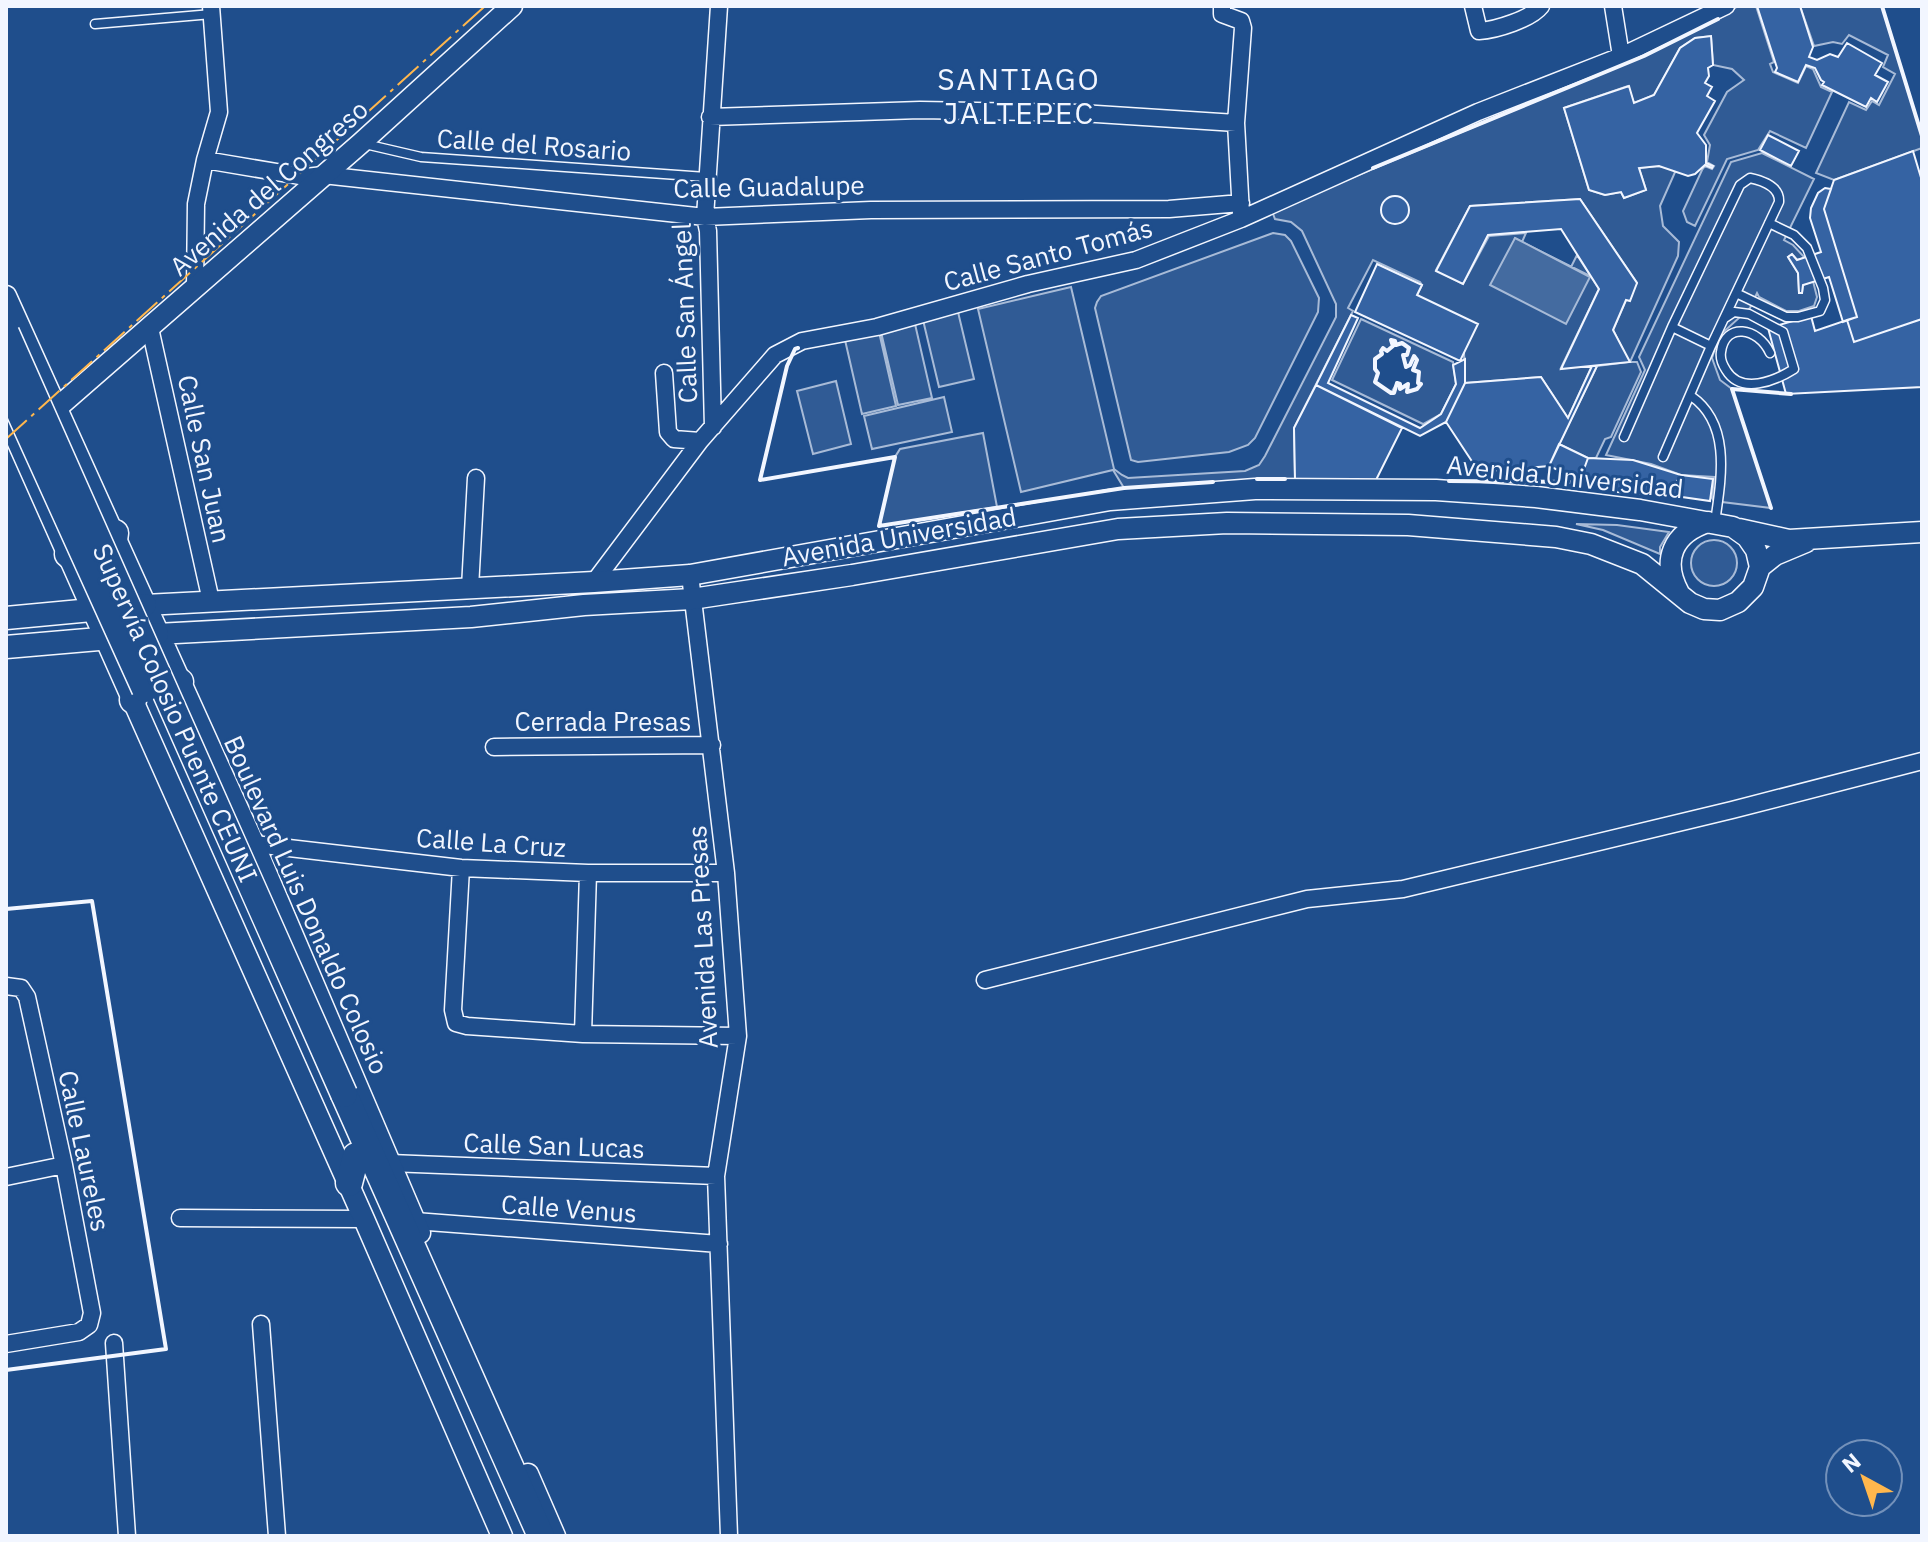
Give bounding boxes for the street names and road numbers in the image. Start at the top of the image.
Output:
street label: Avenida del Congreso [162,92,375,283]
street label: Calle del Rosario [436,120,633,168]
street label: Calle Guadalupe [673,167,865,205]
street label: Calle Santo Tomás [940,210,1156,298]
street label: Calle San Ángel [664,222,704,404]
street label: Calle San Juan [171,372,239,546]
street label: Avenida Universidad [1445,447,1685,505]
street label: Avenida Universidad [779,499,1019,573]
street label: Supervía Colosio Puente CEUNI [86,538,266,887]
street label: Cerrada Presas [515,704,691,738]
street label: Boulevard Luis Donaldo Colosio [217,730,397,1079]
street label: Calle La Cruz [415,820,567,864]
street label: Avenida Las Presas [679,825,725,1050]
street label: Calle Laureles [51,1067,119,1234]
street label: Calle San Lucas [463,1125,645,1165]
street label: Calle Venus [500,1186,638,1230]

